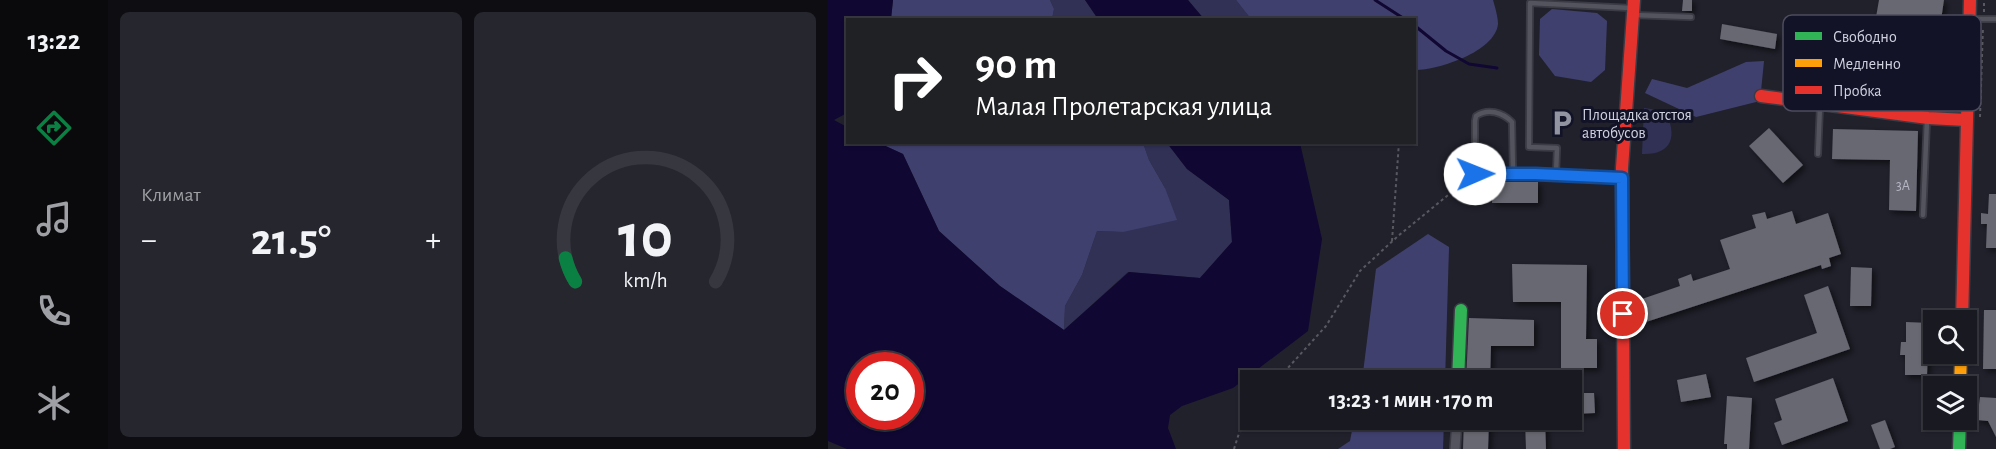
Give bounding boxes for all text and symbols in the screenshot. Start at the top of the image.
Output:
legend [1783,15,1981,111]
text: 13:22 [28,27,80,54]
text: Свободно [1833,29,1897,45]
icon: right [876,42,954,120]
text: 90 m [975,44,1057,86]
text: Медленно [1833,56,1901,72]
text: Пробка [1833,83,1882,99]
text: Малая Пролетарская улица [975,93,1272,120]
icon: directions [33,107,75,149]
place label: Площадка отстоя автобусов [1582,107,1692,142]
parking icon: Площадка отстоя автобусов [1547,108,1577,138]
position arrow [1443,142,1507,206]
house number: 3А [1896,179,1910,193]
text: Климат [141,185,201,205]
icon: music [33,198,75,240]
text: 10 [618,206,672,268]
text: 21.5° [251,218,331,263]
text: − [141,224,157,257]
text: + [425,224,441,257]
text: km/h [623,270,667,291]
pin [1597,288,1648,339]
icon: phone [33,290,75,332]
icon: arrive [1606,297,1639,330]
map controls [1923,310,1977,430]
button: search [1923,310,1977,364]
speed limit sign: 20 [846,352,924,430]
button: layers [1923,376,1977,430]
icon: climate [33,382,75,424]
text: 13:23 · 1 мин · 170 m [1329,389,1493,411]

